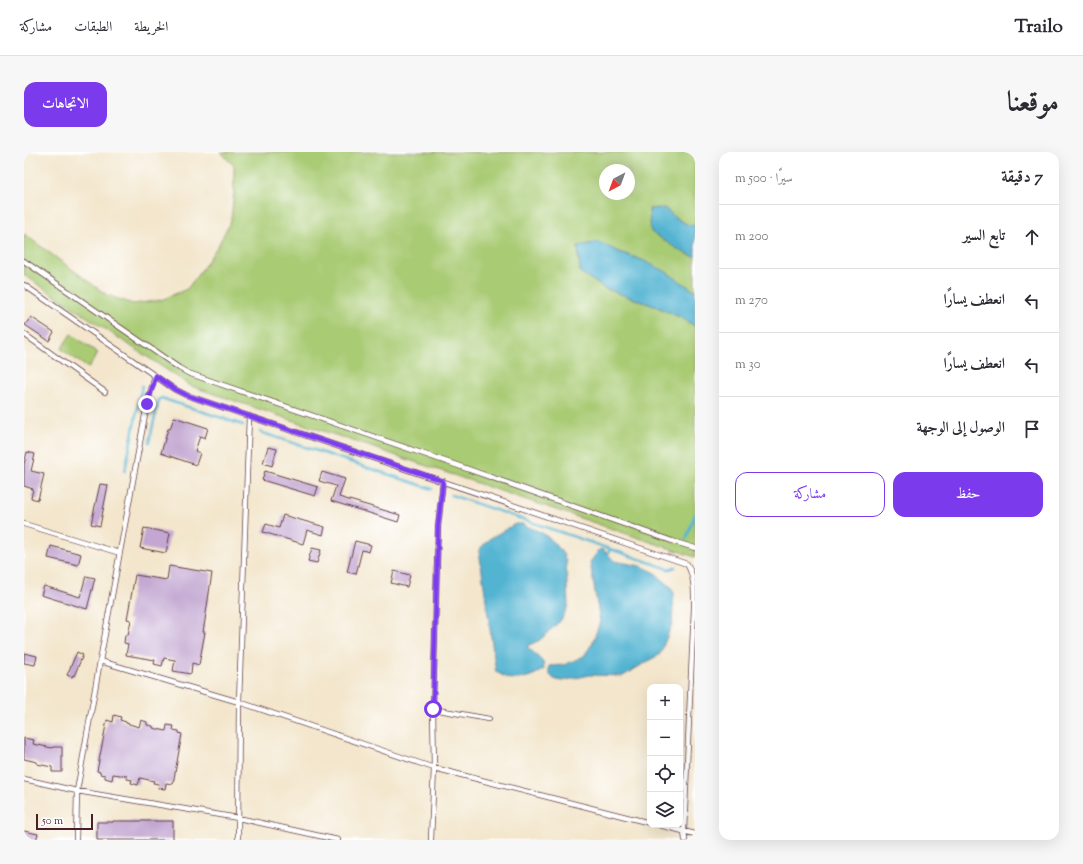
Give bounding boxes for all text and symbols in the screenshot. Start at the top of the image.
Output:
text: Trailo [1015,14,1063,41]
text: مشاركة [20,18,52,38]
text: الطبقات [74,18,112,38]
text: الخريطة [134,18,168,38]
button: الاتجاهات [24,82,107,127]
text: موقعنا [1007,84,1059,124]
north arrow [599,164,635,200]
text: 7 دقيقة [1001,166,1043,190]
text: سيرًا · 500 m [735,170,793,188]
text: تابع السير [963,226,1005,247]
icon: ahead [1021,226,1043,248]
text: 200 m [735,228,768,246]
text: انعطف يسارًا [944,290,1005,311]
icon: left [1021,290,1043,312]
text: 270 m [735,292,768,310]
text: انعطف يسارًا [944,354,1005,375]
icon: left [1021,354,1043,376]
text: 30 m [735,356,761,374]
route end [138,395,156,413]
text: الوصول إلى الوجهة [916,418,1005,439]
icon: arrive [1021,418,1043,440]
button: مشاركة [735,472,885,517]
button: حفظ [893,472,1043,517]
map controls [647,684,683,828]
button: + [647,684,683,720]
route start [424,700,442,718]
button: − [647,720,683,756]
button: locate [647,756,683,792]
button: layers [647,792,683,828]
scale bar [36,812,93,831]
text: 50 m [42,813,63,829]

